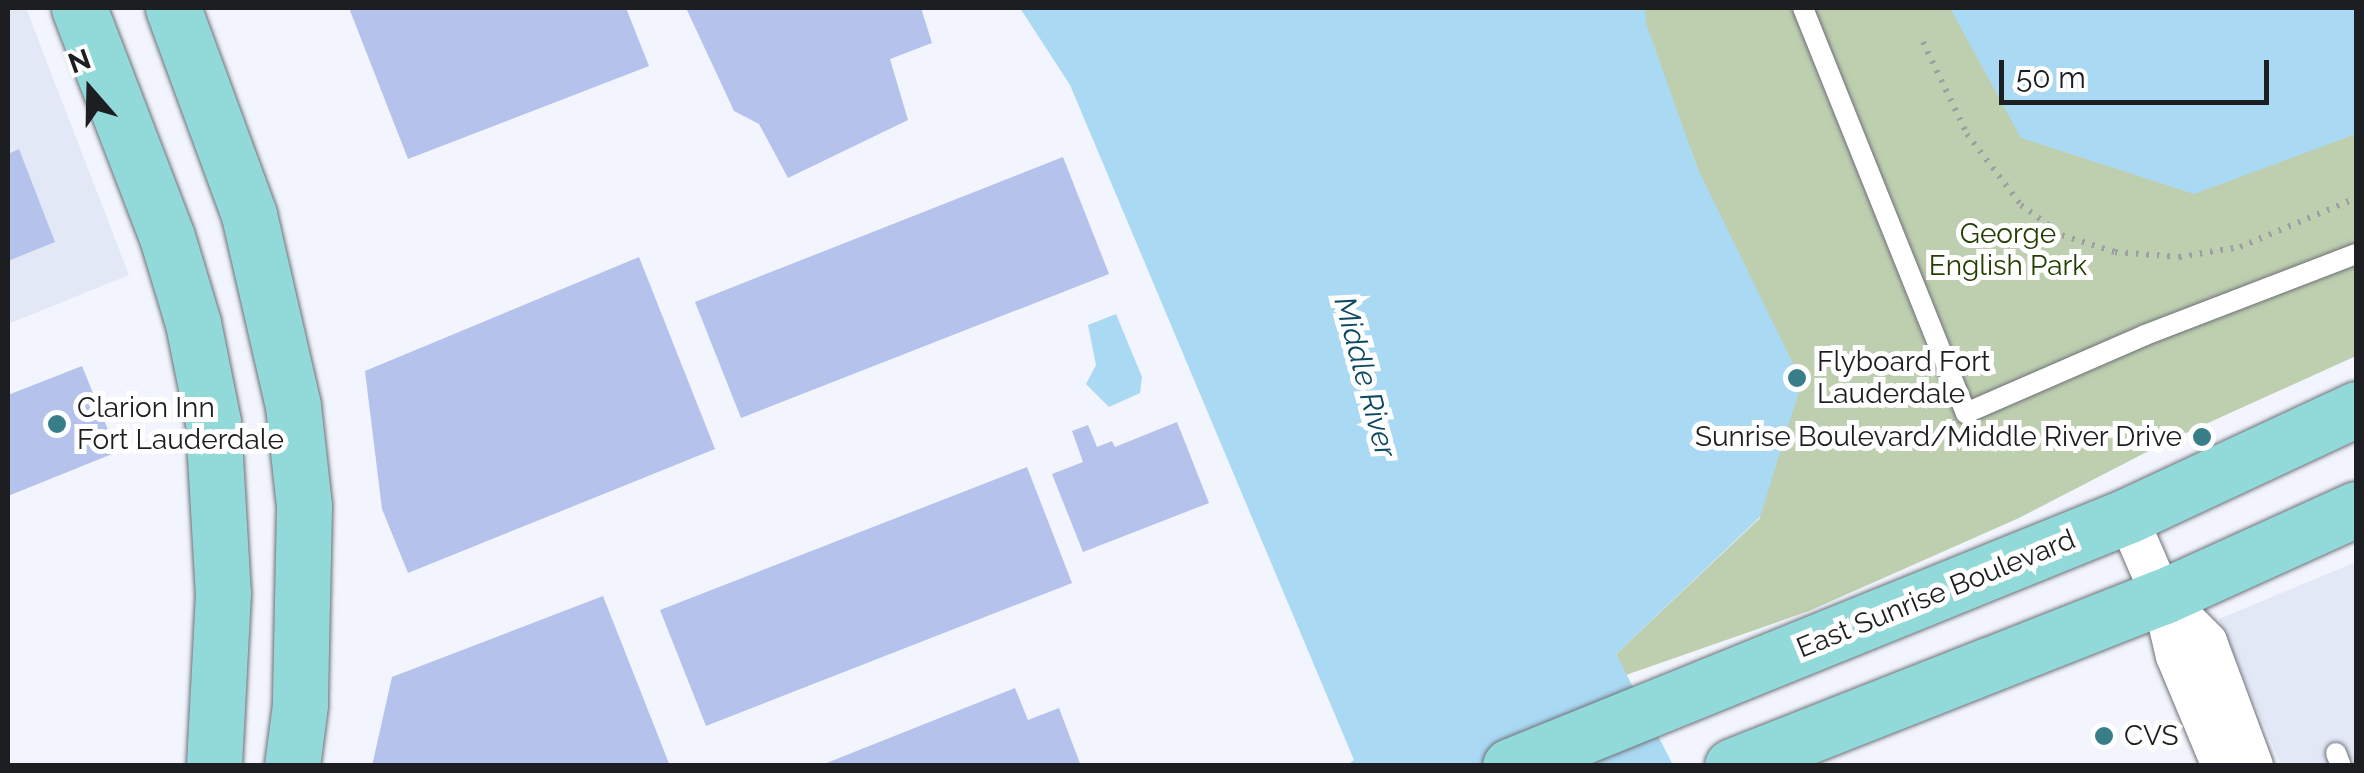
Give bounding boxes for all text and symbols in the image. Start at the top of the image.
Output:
north arrow [40,40,140,140]
scale bar [2004,40,2274,102]
text: N [64,42,95,80]
text: 50 m [2016,60,2086,95]
park label: George English Park [1929,217,2087,283]
water label: Middle River [1326,293,1404,461]
place label: Flyboard Fort Lauderdale [1817,345,1990,411]
marker: Flyboard Fort Lauderdale [1786,367,1808,389]
place label: Clarion Inn Fort Lauderdale [77,391,284,457]
marker: Clarion Inn Fort Lauderdale [46,413,68,435]
place label: Sunrise Boulevard/Middle River Drive [1694,420,2182,454]
marker: Sunrise Boulevard/Middle River Drive [2191,426,2213,448]
street label: East Sunrise Boulevard [1792,523,2080,665]
place label: CVS [2124,719,2178,753]
marker: CVS [2093,725,2115,747]

